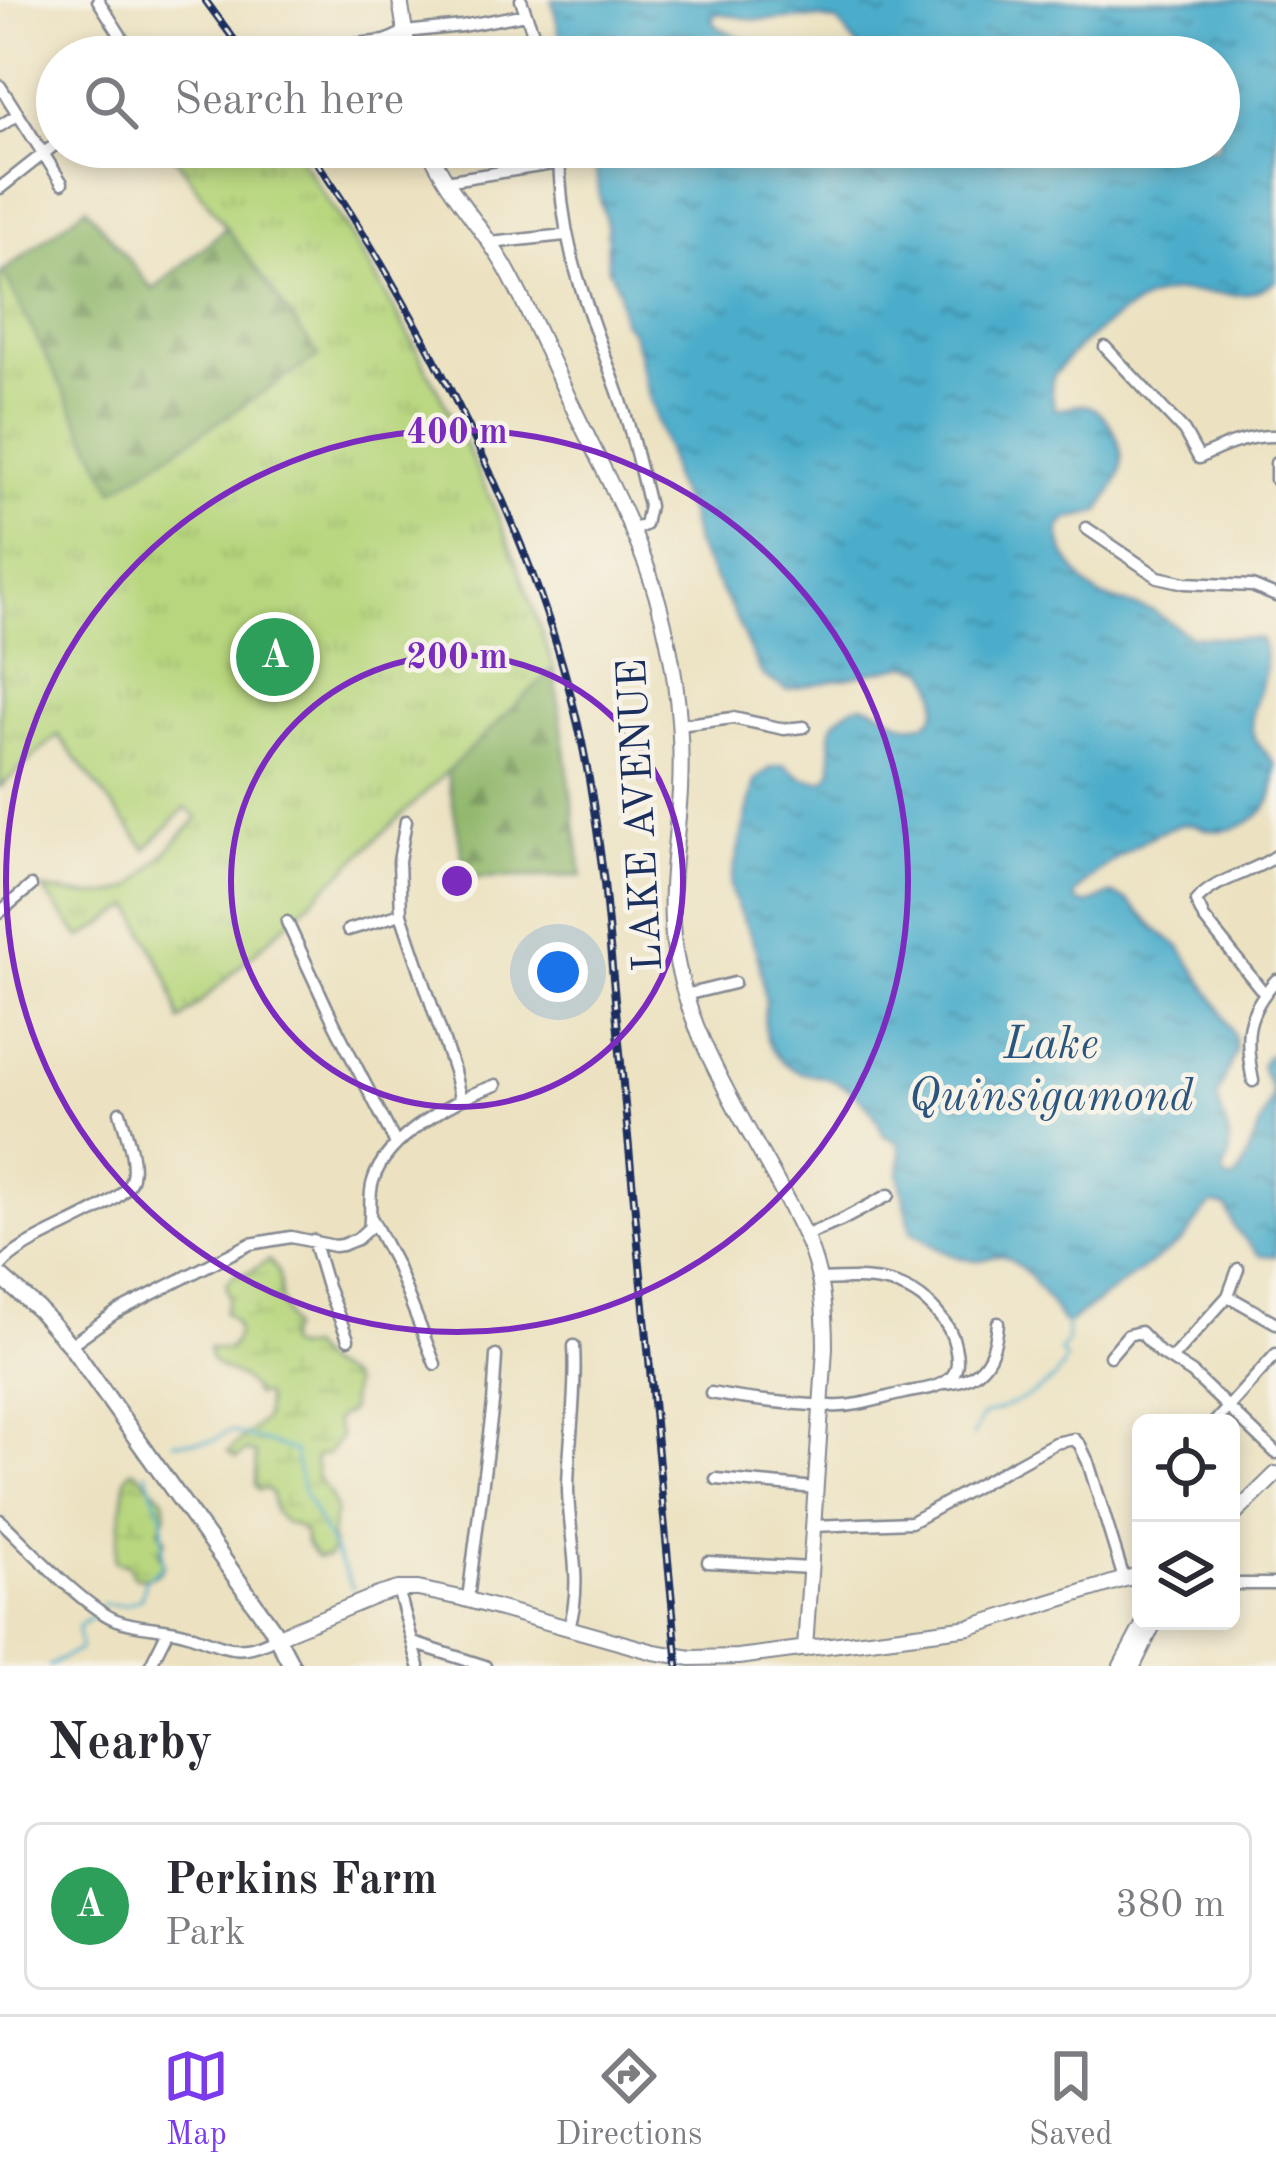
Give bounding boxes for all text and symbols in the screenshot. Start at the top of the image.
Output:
search box [36,36,1240,168]
icon: search [78,69,144,135]
text: Search here [174,79,404,124]
text: 400 m [406,416,508,452]
pin: A [236,612,314,702]
text: 200 m [406,641,508,677]
street label: LAKE AVENUE [613,657,671,973]
centre of rings [436,860,478,902]
your location [528,942,588,1002]
water label: Lake Quinsigamond [909,1024,1195,1121]
map controls [1132,1414,1240,1630]
button: locate [1132,1414,1240,1522]
button: layers [1132,1522,1240,1630]
text: Nearby [48,1719,213,1770]
text: Perkins Farm [165,1859,438,1904]
text: A [75,1886,105,1925]
text: 380 m [1115,1886,1225,1925]
text: Park [165,1914,245,1953]
tab: Map [163,2043,229,2156]
tab: Directions [556,2043,702,2156]
tab: Saved [1029,2043,1113,2156]

